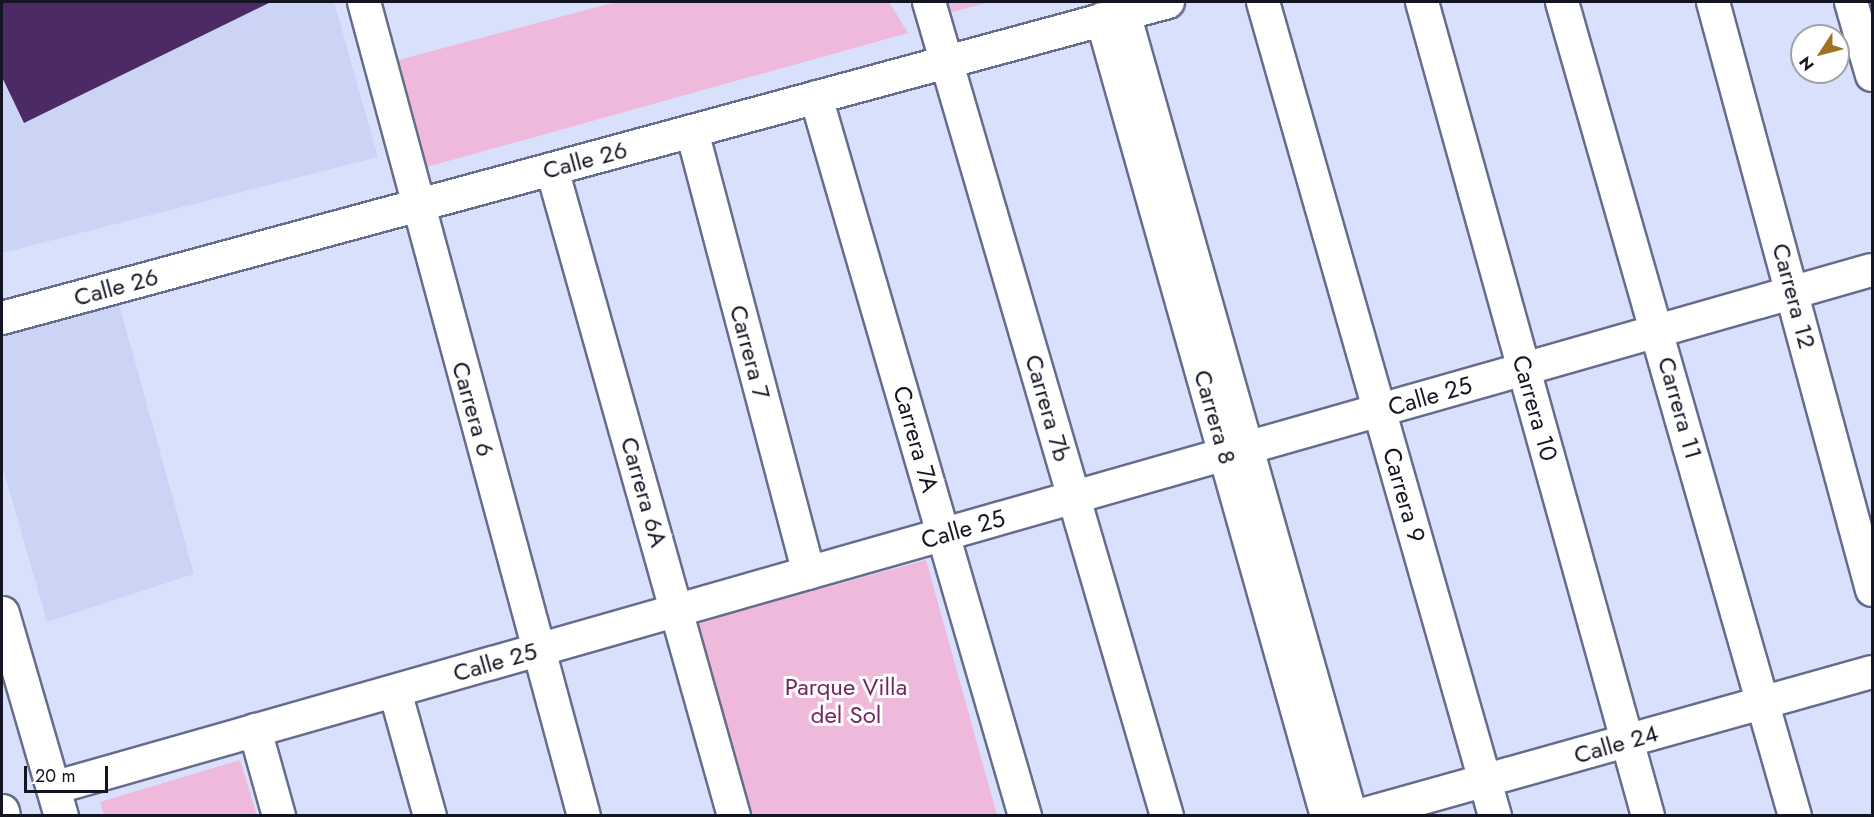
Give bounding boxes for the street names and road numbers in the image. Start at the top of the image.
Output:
street label: Calle 26 [540,135,630,185]
street label: Carrera 12 [1766,240,1822,352]
street label: Calle 26 [71,262,161,312]
street label: Carrera 7 [724,302,776,402]
street label: Carrera 7b [1019,351,1077,465]
street label: Carrera 10 [1506,352,1564,464]
street label: Carrera 11 [1652,354,1708,462]
street label: Carrera 6 [446,358,500,460]
street label: Carrera 8 [1188,367,1242,467]
street label: Calle 25 [1385,370,1475,422]
street label: Carrera 7A [887,382,945,496]
street label: Carrera 6A [615,434,673,550]
street label: Carrera 9 [1377,444,1431,546]
street label: Calle 25 [918,503,1008,555]
street label: Calle 25 [450,636,540,688]
street label: Calle 24 [1571,718,1661,770]

